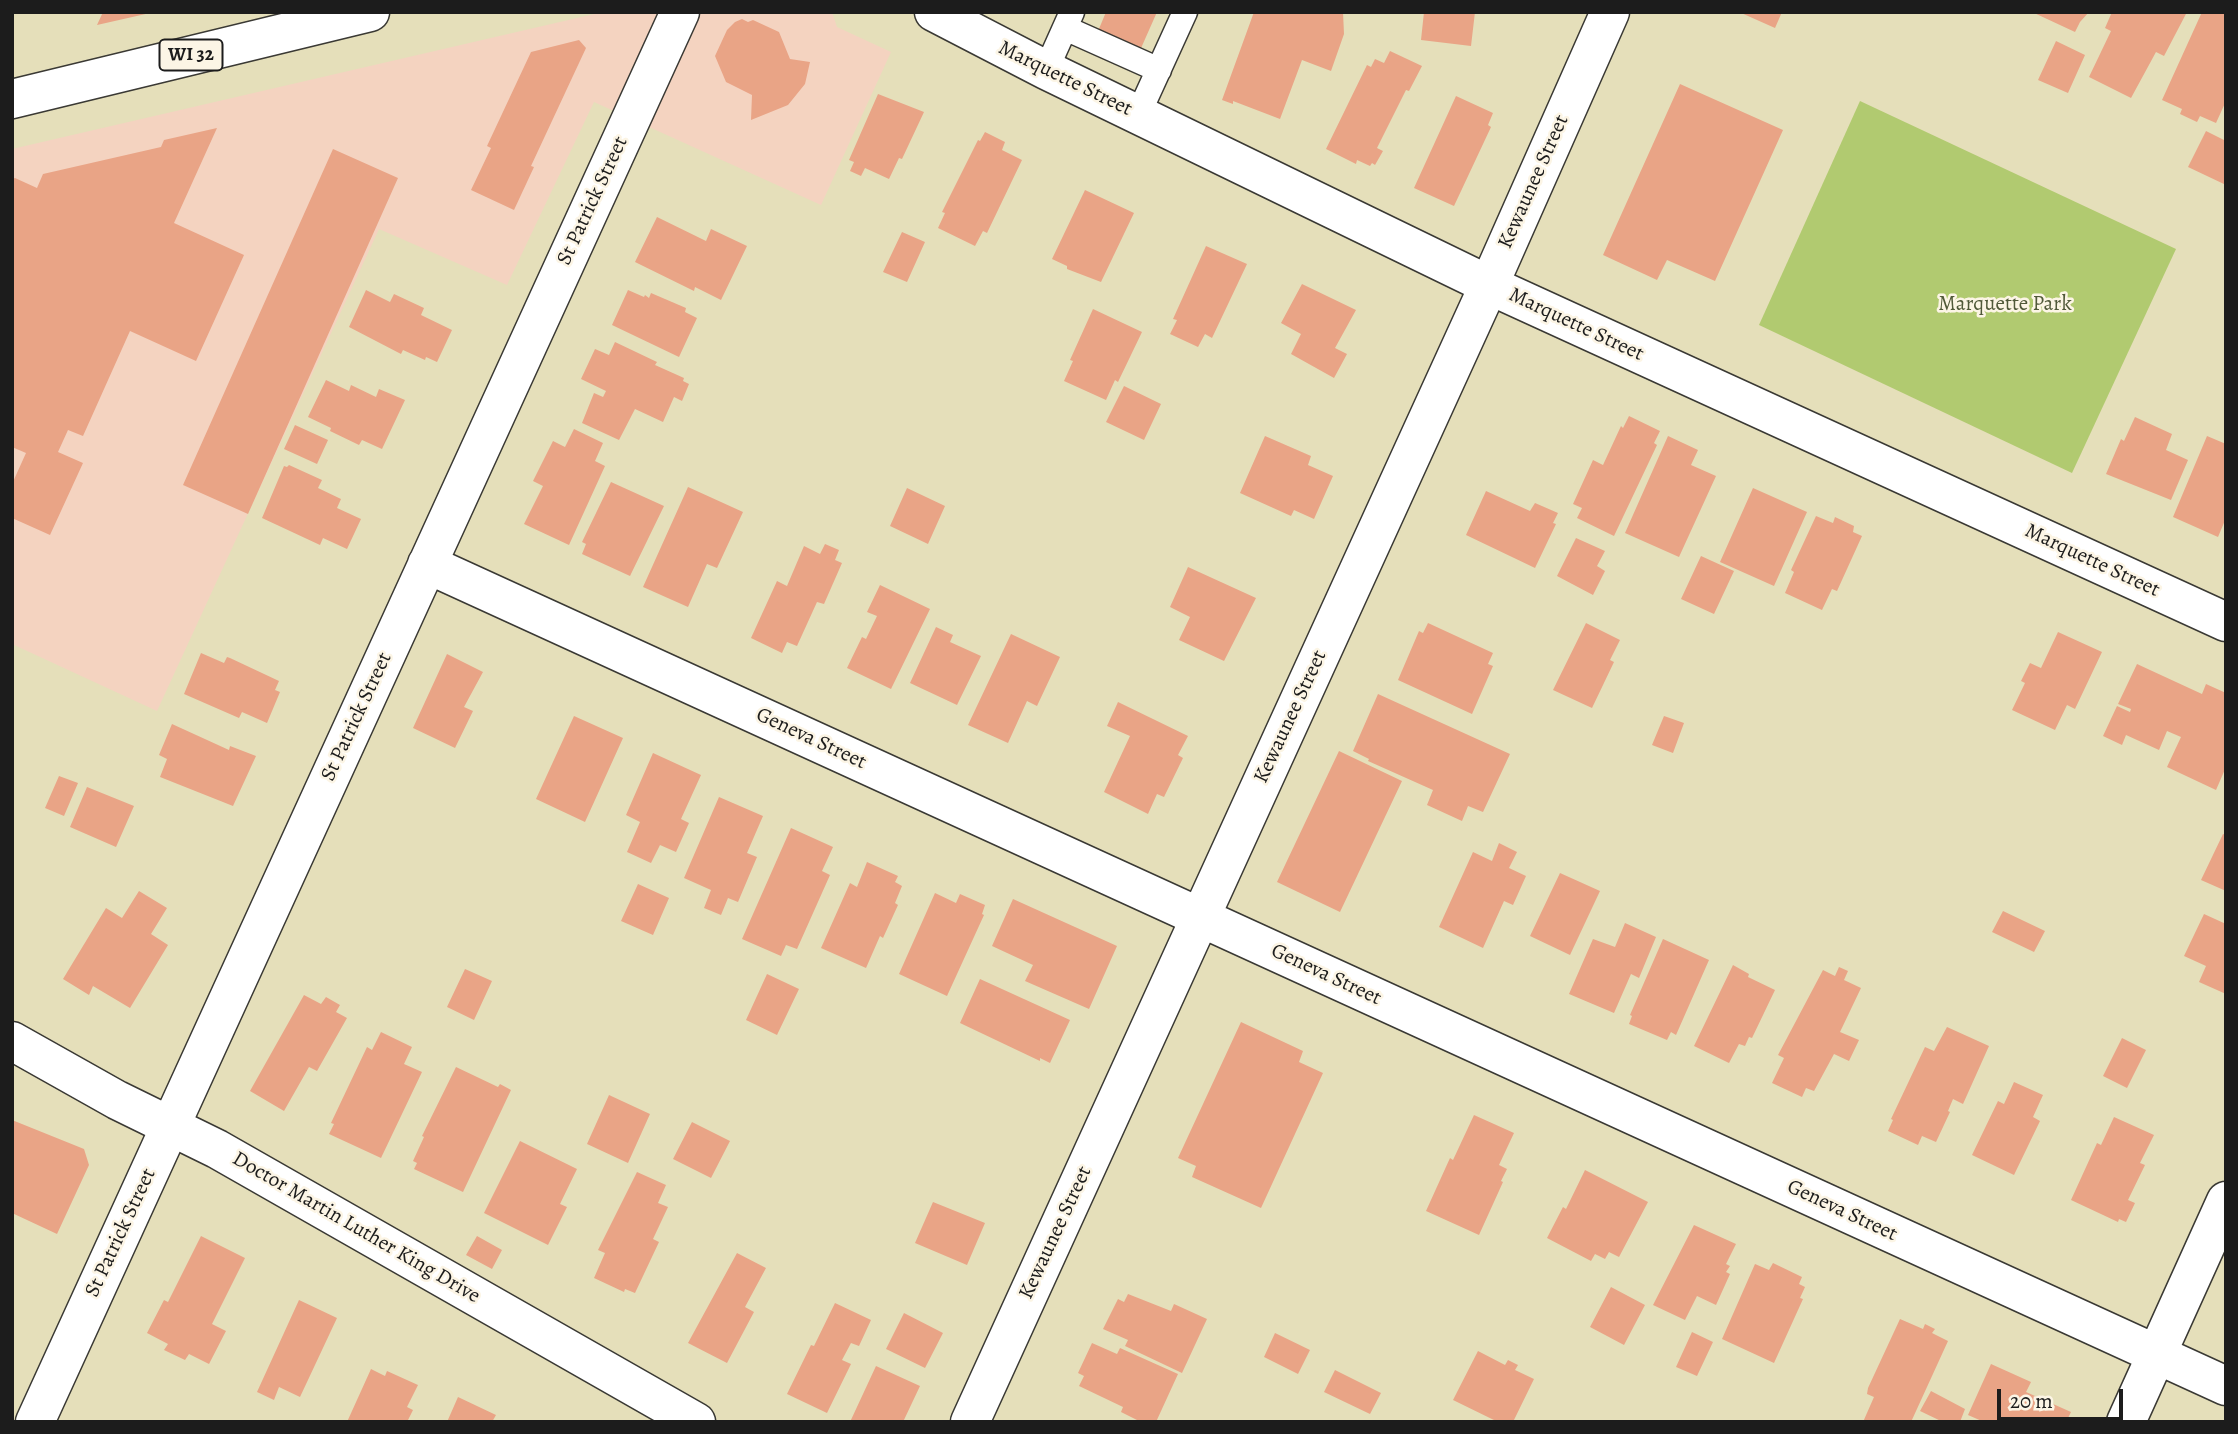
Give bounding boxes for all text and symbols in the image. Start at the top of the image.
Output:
street label: Marquette Street [994,36,1136,122]
road number: WI 32 [160,40,222,70]
street label: Kewaunee Street [1493,111,1575,253]
street label: St Patrick Street [552,133,634,269]
street label: Marquette Street [1505,283,1647,367]
park label: Marquette Park [1938,292,2072,318]
street label: Marquette Street [2021,519,2163,603]
street label: Kewaunee Street [1249,647,1333,787]
street label: St Patrick Street [316,649,398,785]
street label: Geneva Street [752,703,870,775]
street label: Geneva Street [1267,939,1385,1011]
street label: Doctor Martin Luther King Drive [228,1147,484,1309]
street label: Kewaunee Street [1014,1163,1098,1303]
street label: St Patrick Street [80,1165,162,1301]
street label: Geneva Street [1783,1175,1901,1247]
scale bar [2000,1374,2126,1418]
text: 20 m [2010,1387,2053,1415]

